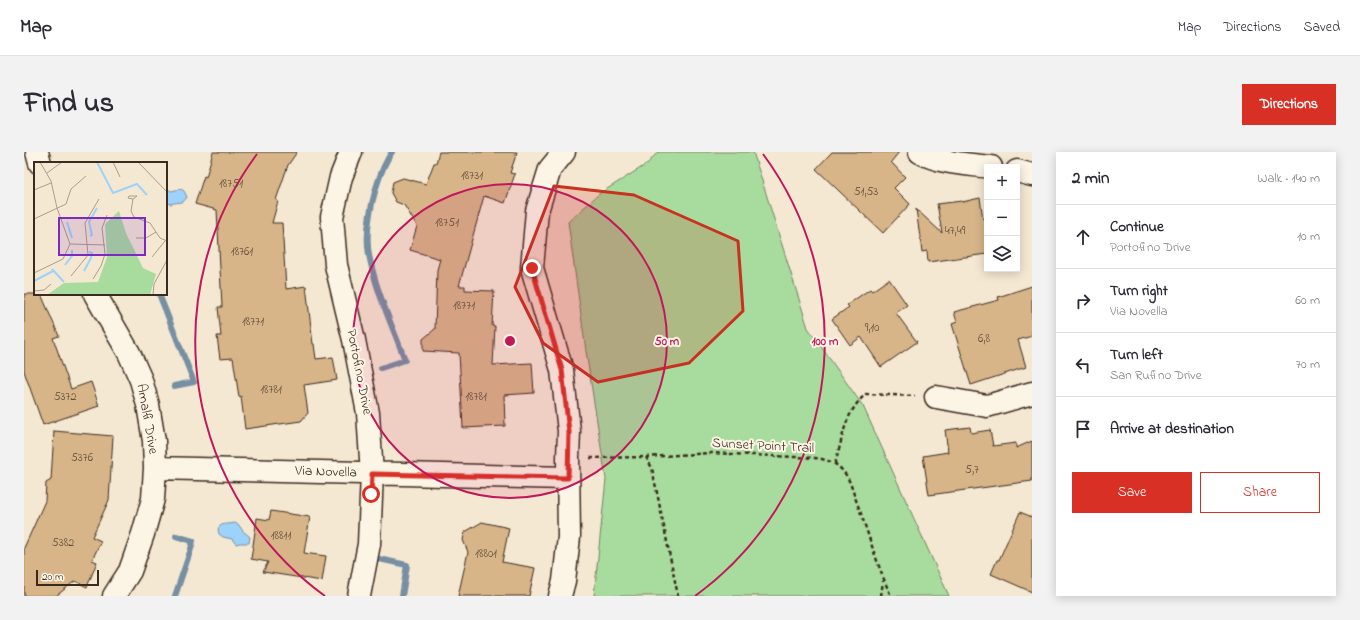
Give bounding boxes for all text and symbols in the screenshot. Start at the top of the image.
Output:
text: Map [20,14,52,41]
text: Map [1178,17,1201,38]
text: Directions [1223,17,1281,38]
text: Saved [1303,17,1340,38]
text: Find us [24,84,114,125]
button: Directions [1242,84,1336,125]
inset map [34,162,167,295]
map controls [984,164,1020,272]
button: + [984,164,1020,200]
text: 2 min [1072,166,1109,191]
house number: 18731 [461,167,483,185]
text: Walk · 140 m [1257,169,1320,188]
house number: 18751 [219,175,243,193]
house number: 51,53 [854,183,878,201]
button: − [984,200,1020,236]
house number: 18751 [435,214,459,232]
text: Continue [1110,216,1164,238]
house number: 47,49 [945,222,966,240]
icon: ahead [1072,226,1094,248]
text: 10 m [1297,227,1320,246]
button: layers [984,236,1020,272]
text: Portofino Drive [1110,238,1191,257]
house number: 18761 [231,243,253,261]
route end [523,259,541,277]
text: Turn right [1110,280,1168,302]
icon: right [1072,290,1094,312]
text: 60 m [1295,291,1320,310]
house number: 18771 [453,297,475,315]
text: Via Novella [1110,302,1168,321]
house number: 18771 [242,313,264,331]
house number: 9,10 [865,319,879,337]
street label: Portofino Drive [340,327,378,417]
house number: 6,8 [978,330,990,348]
text: 50 m [655,333,680,351]
text: 100 m [812,333,839,351]
centre of rings [503,334,517,348]
text: Turn left [1110,344,1163,366]
icon: left [1072,354,1094,376]
text: 70 m [1296,355,1320,374]
text: San Rufino Drive [1110,366,1202,385]
house number: 18781 [260,381,282,399]
street label: Amalfi Drive [130,382,164,457]
house number: 5372 [54,388,76,406]
house number: 18781 [465,388,487,406]
icon: arrive [1072,418,1094,440]
text: Arrive at destination [1110,418,1234,440]
street label: Sunset Point Trail [711,433,815,459]
house number: 5376 [71,449,94,467]
street label: Via Novella [294,460,357,484]
house number: 5,7 [965,461,979,479]
button: Save [1072,472,1192,513]
button: Share [1200,472,1320,513]
route start [362,485,380,503]
house number: 18811 [271,527,291,545]
house number: 5382 [52,534,74,552]
house number: 18801 [475,545,497,563]
scale bar [36,568,99,587]
text: 20 m [42,569,64,585]

